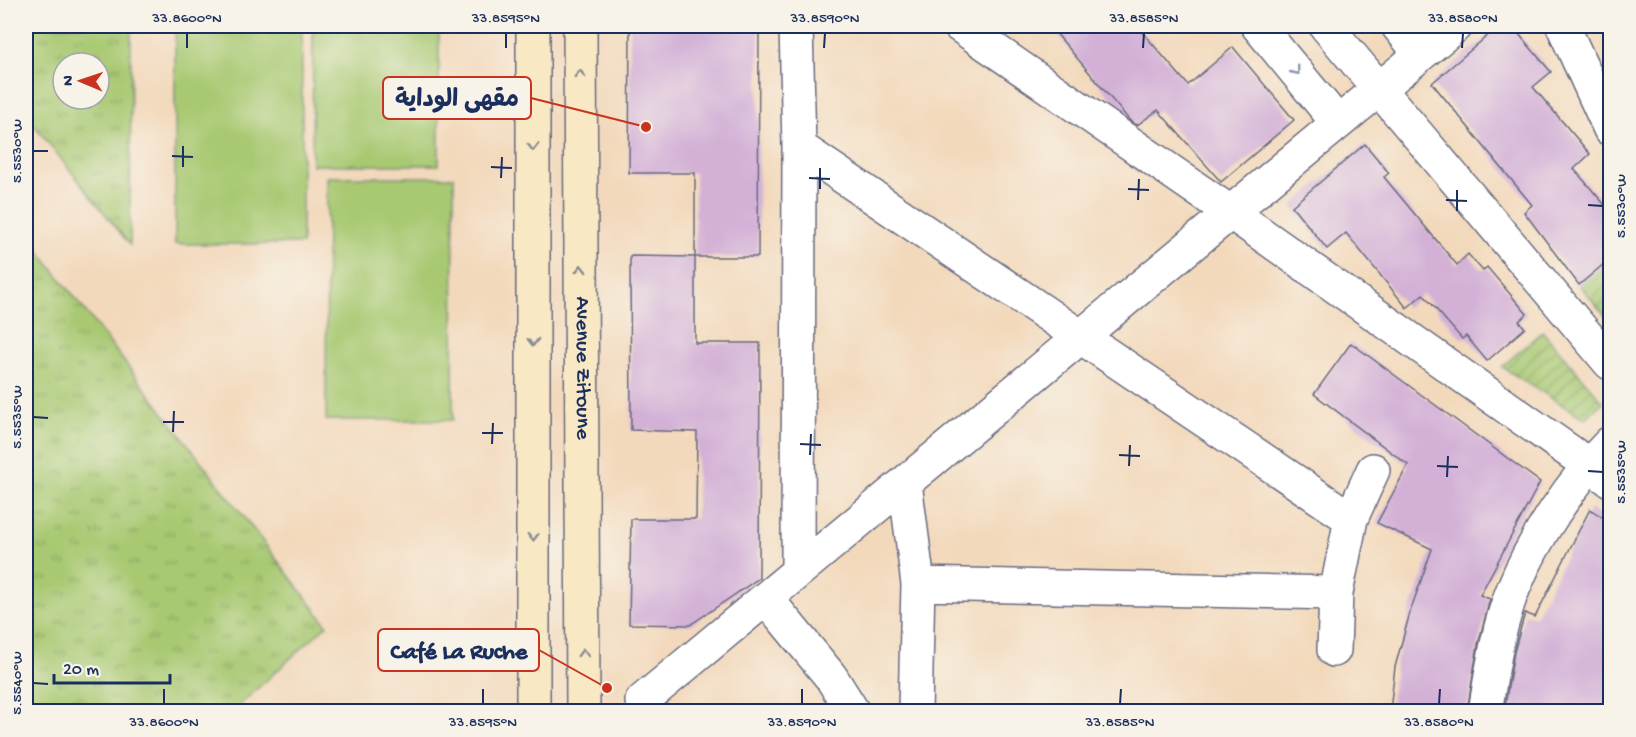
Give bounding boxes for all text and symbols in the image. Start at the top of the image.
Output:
text: 33.8600°N [151,10,222,28]
text: 33.8595°N [471,10,540,28]
text: 33.8590°N [790,10,860,28]
text: 33.8585°N [1108,10,1179,28]
text: 33.8580°N [1427,10,1498,28]
north arrow [51,51,111,111]
one-way arrow [1288,64,1299,75]
one-way arrow [574,70,586,79]
text: N [60,74,79,86]
callout: مقهى الوداية [383,77,531,119]
text: مقهى الوداية [395,86,519,116]
text: 5.5530°W [9,119,27,183]
one-way arrow [527,142,539,151]
text: 5.5530°W [1613,174,1631,238]
one-way arrow [575,265,587,274]
street label: Avenue Zitoune [568,296,595,440]
one-way arrow [527,337,539,346]
text: 5.5535°W [9,385,27,449]
text: 5.5535°W [1613,440,1631,504]
one-way arrow [527,532,539,541]
callout: Café La Ruche [378,629,539,671]
text: Café La Ruche [391,639,529,668]
scale bar [54,647,170,685]
one-way arrow [577,649,589,658]
text: 5.5540°W [9,651,27,715]
text: 20 m [63,660,99,681]
text: 33.8600°N [128,714,199,732]
text: 33.8595°N [448,714,517,732]
text: 33.8590°N [767,714,837,732]
text: 33.8585°N [1084,714,1155,732]
text: 33.8580°N [1403,714,1474,732]

